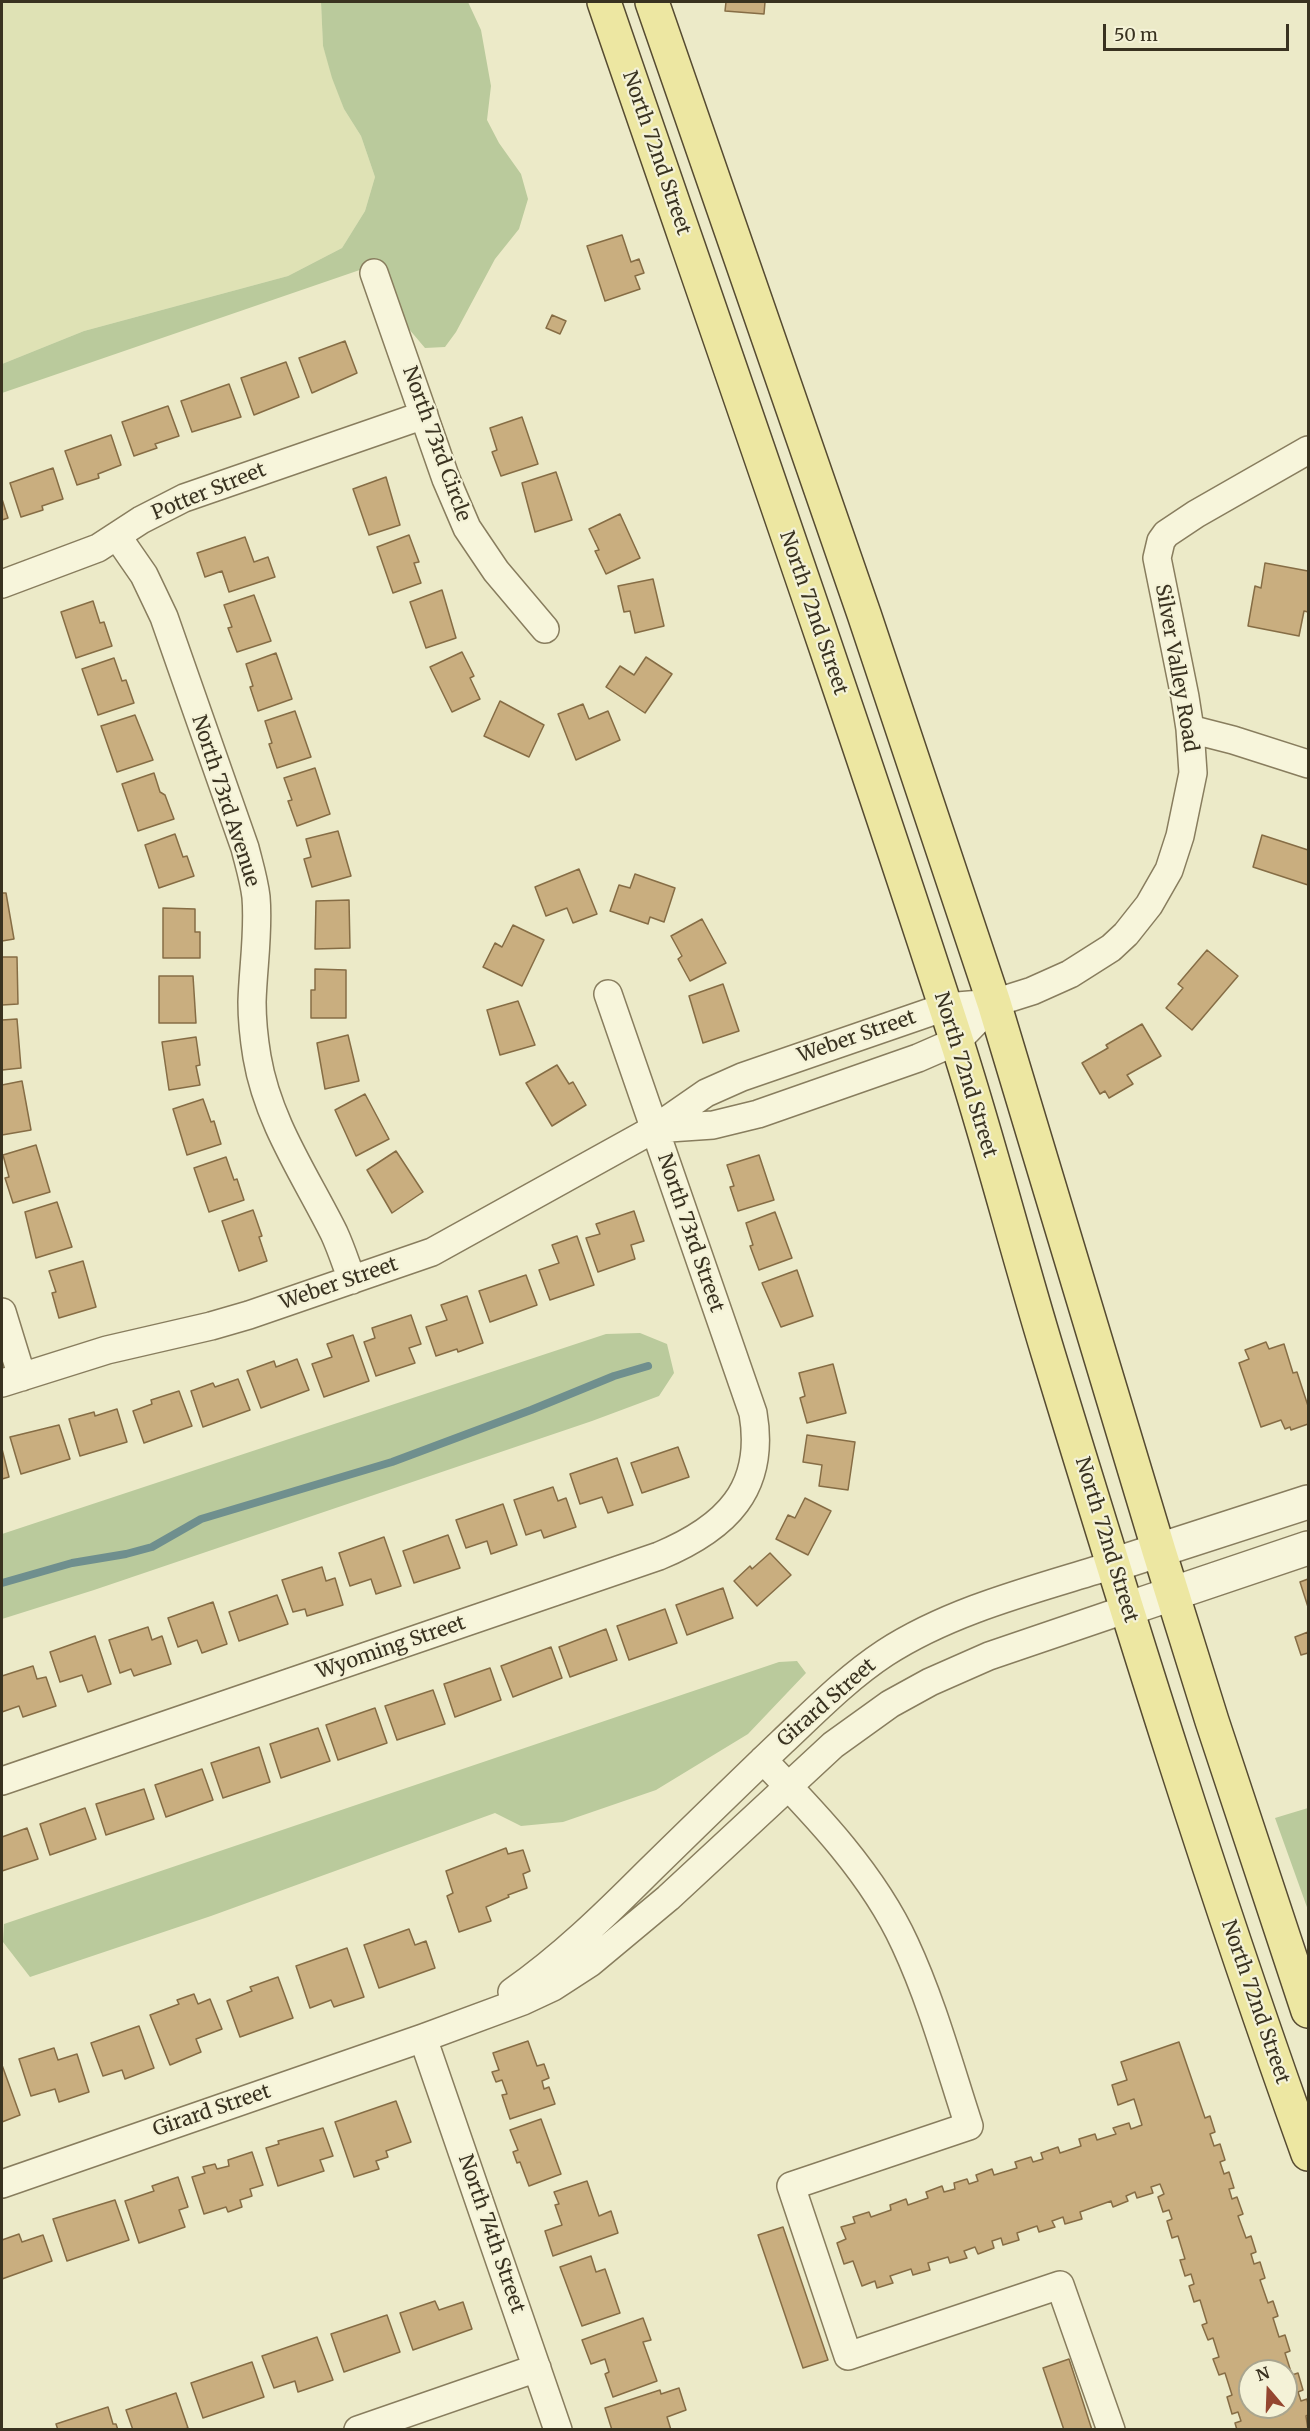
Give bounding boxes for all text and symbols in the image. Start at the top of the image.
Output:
scale bar [1106,12,1292,50]
text: 50 m [1114,23,1158,46]
street label: North 72nd Street [617,68,695,238]
street label: North 73rd Circle [397,363,475,525]
street label: Potter Street [148,458,270,526]
street label: North 72nd Street [774,528,852,698]
street label: Silver Valley Road [1149,582,1203,754]
street label: North 73rd Avenue [186,712,264,890]
street label: North 72nd Street [928,989,1002,1161]
street label: Weber Street [795,1006,919,1068]
street label: North 73rd Street [652,1151,728,1315]
street label: Weber Street [277,1253,401,1315]
street label: North 72nd Street [1069,1454,1143,1626]
street label: Wyoming Street [313,1611,469,1685]
street label: Girard Street [773,1654,881,1752]
street label: North 72nd Street [1216,1917,1294,2087]
street label: Girard Street [150,2080,274,2142]
street label: North 74th Street [453,2152,529,2316]
north arrow [1238,2359,1298,2419]
text: N [1254,2362,1272,2385]

